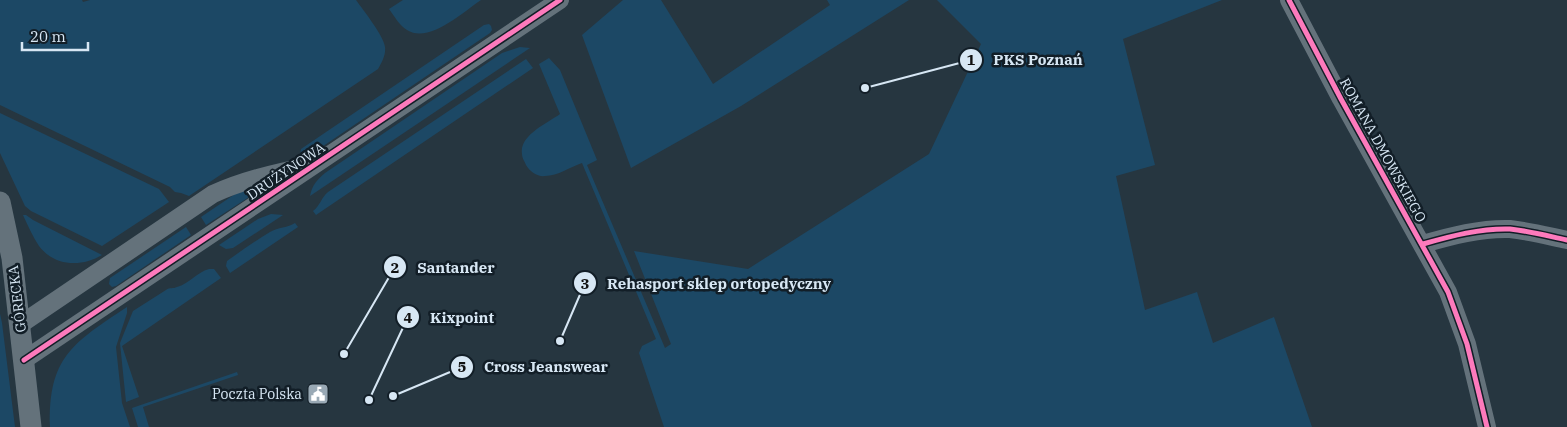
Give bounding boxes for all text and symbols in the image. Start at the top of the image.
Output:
scale bar [22,20,89,52]
text: 20 m [30,27,66,46]
callout: PKS Poznań [959,45,1093,75]
text: 1 [966,50,976,69]
text: PKS Poznań [993,50,1083,69]
street label: ROMANA DMOWSKIEGO [1336,75,1430,225]
street label: DRUŻYNOWA [243,138,329,204]
callout: Santander [383,252,505,282]
text: 2 [390,258,400,277]
text: Santander [417,258,495,277]
street label: GÓRECKA [3,264,30,334]
callout: Rehasport sklep ortopedyczny [572,268,841,298]
text: 3 [580,274,590,293]
text: Rehasport sklep ortopedyczny [607,274,831,293]
callout: Kixpoint [395,302,504,332]
text: 4 [403,308,413,327]
text: Kixpoint [430,308,495,327]
callout: Cross Jeanswear [449,352,618,382]
text: 5 [457,357,467,376]
text: Cross Jeanswear [484,357,609,376]
public building icon: Poczta Polska [306,382,330,406]
place label: Poczta Polska [212,385,302,403]

